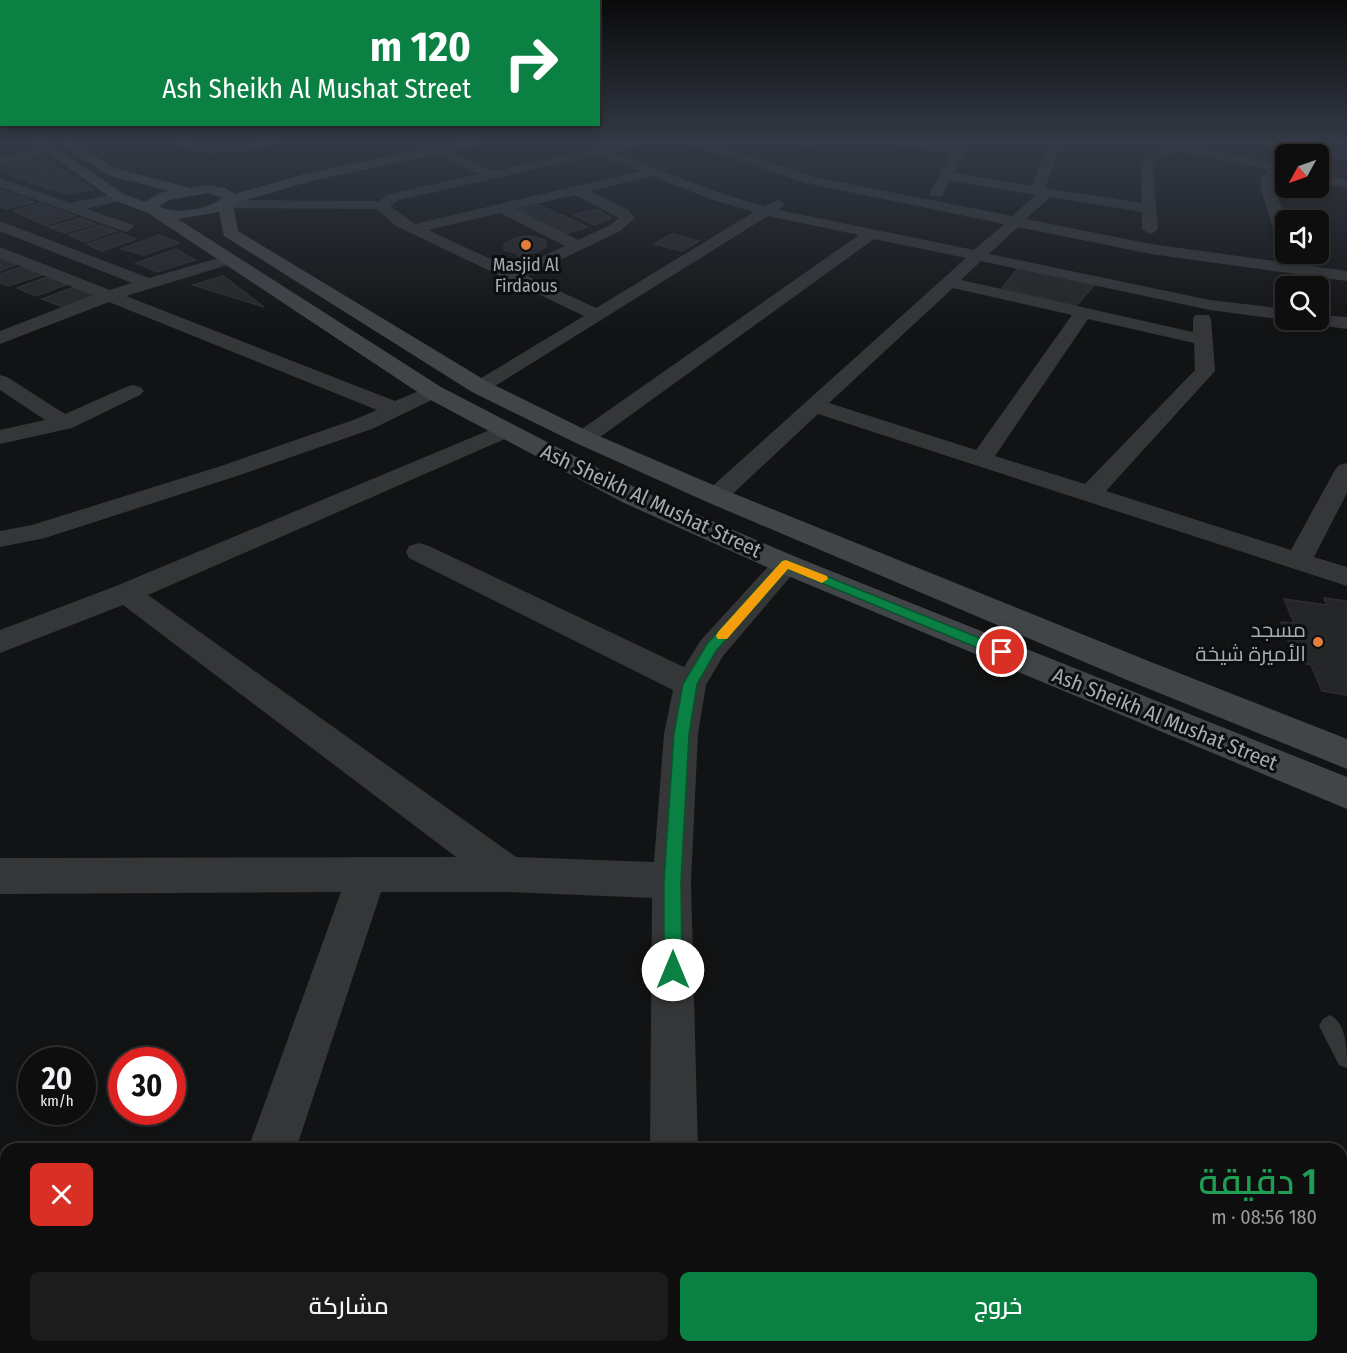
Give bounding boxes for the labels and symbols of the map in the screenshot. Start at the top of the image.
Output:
north arrow [1275,144,1329,198]
marker: Masjid Al Firdaous [519,238,533,252]
place label: Masjid Al Firdaous [493,254,559,297]
street label: Ash Sheikh Al Mushat Street [537,438,765,564]
place label: مسجد الأميرة شيخة [1195,617,1306,667]
pin [976,626,1027,677]
marker: مسجد الأميرة شيخة [1311,635,1325,649]
street label: Ash Sheikh Al Mushat Street [1049,662,1281,776]
position arrow [641,938,705,1002]
speed limit sign: 30 [108,1047,186,1125]

